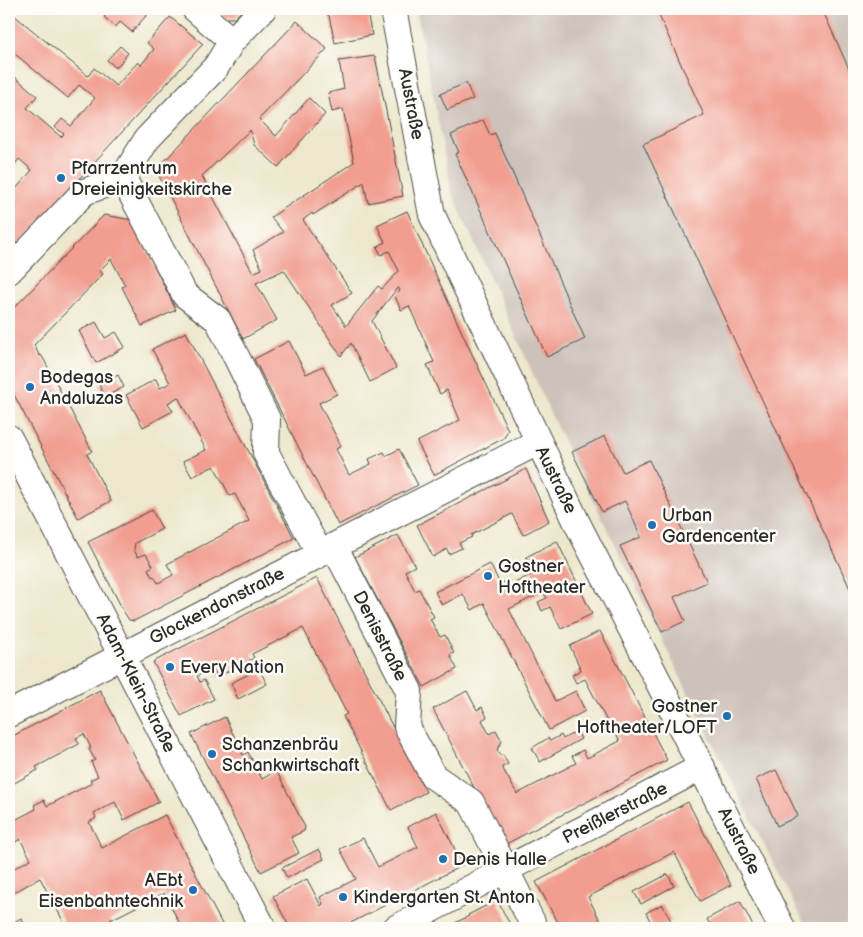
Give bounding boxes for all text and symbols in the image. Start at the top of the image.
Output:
street label: Austraße [394,66,428,142]
place label: Pfarrzentrum Dreieinigkeitskirche [71,158,232,200]
marker: Pfarrzentrum Dreieinigkeitskirche [55,172,67,184]
place label: Bodegas Andaluzas [40,367,123,409]
marker: Bodegas Andaluzas [24,381,36,393]
street label: Austraße [531,443,581,517]
place label: Urban Gardencenter [662,505,776,547]
marker: Urban Gardencenter [646,519,658,531]
place label: Gostner Hoftheater [498,556,586,598]
street label: Glockendonstraße [146,563,288,649]
marker: Gostner Hoftheater [482,570,494,582]
street label: Denisstraße [348,587,412,685]
street label: Adam-Klein-Straße [92,610,180,756]
place label: Every Nation [180,657,284,678]
marker: Every Nation [164,661,176,673]
place label: Gostner Hoftheater/LOFT [576,696,718,738]
marker: Gostner Hoftheater/LOFT [721,710,733,722]
place label: Schanzenbräu Schankwirtschaft [222,734,360,776]
marker: Schanzenbräu Schankwirtschaft [206,748,218,760]
street label: Preißlerstraße [559,777,671,848]
street label: Austraße [713,804,765,878]
place label: Denis Halle [453,849,547,870]
marker: Denis Halle [437,853,449,865]
place label: AEbt Eisenbahntechnik [38,870,183,912]
marker: AEbt Eisenbahntechnik [187,884,199,896]
place label: Kindergarten St. Anton [353,887,535,908]
marker: Kindergarten St. Anton [337,891,349,903]

